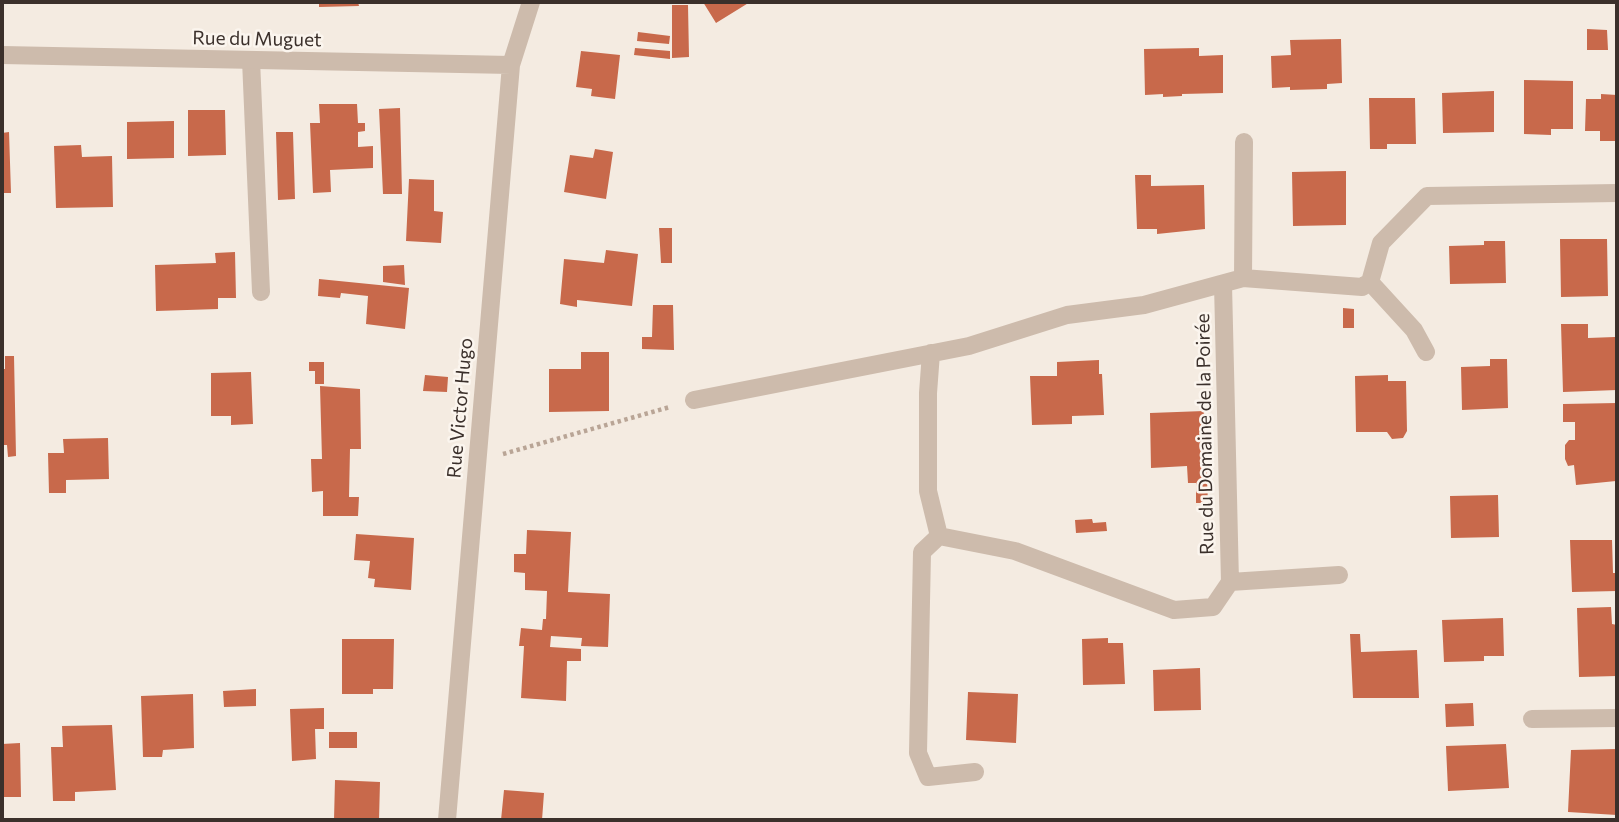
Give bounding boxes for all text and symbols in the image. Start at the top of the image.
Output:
street label: Rue du Muguet [192,26,322,52]
street label: Rue du Domaine de la Poirée [1191,313,1219,555]
street label: Rue Victor Hugo [443,337,477,479]

